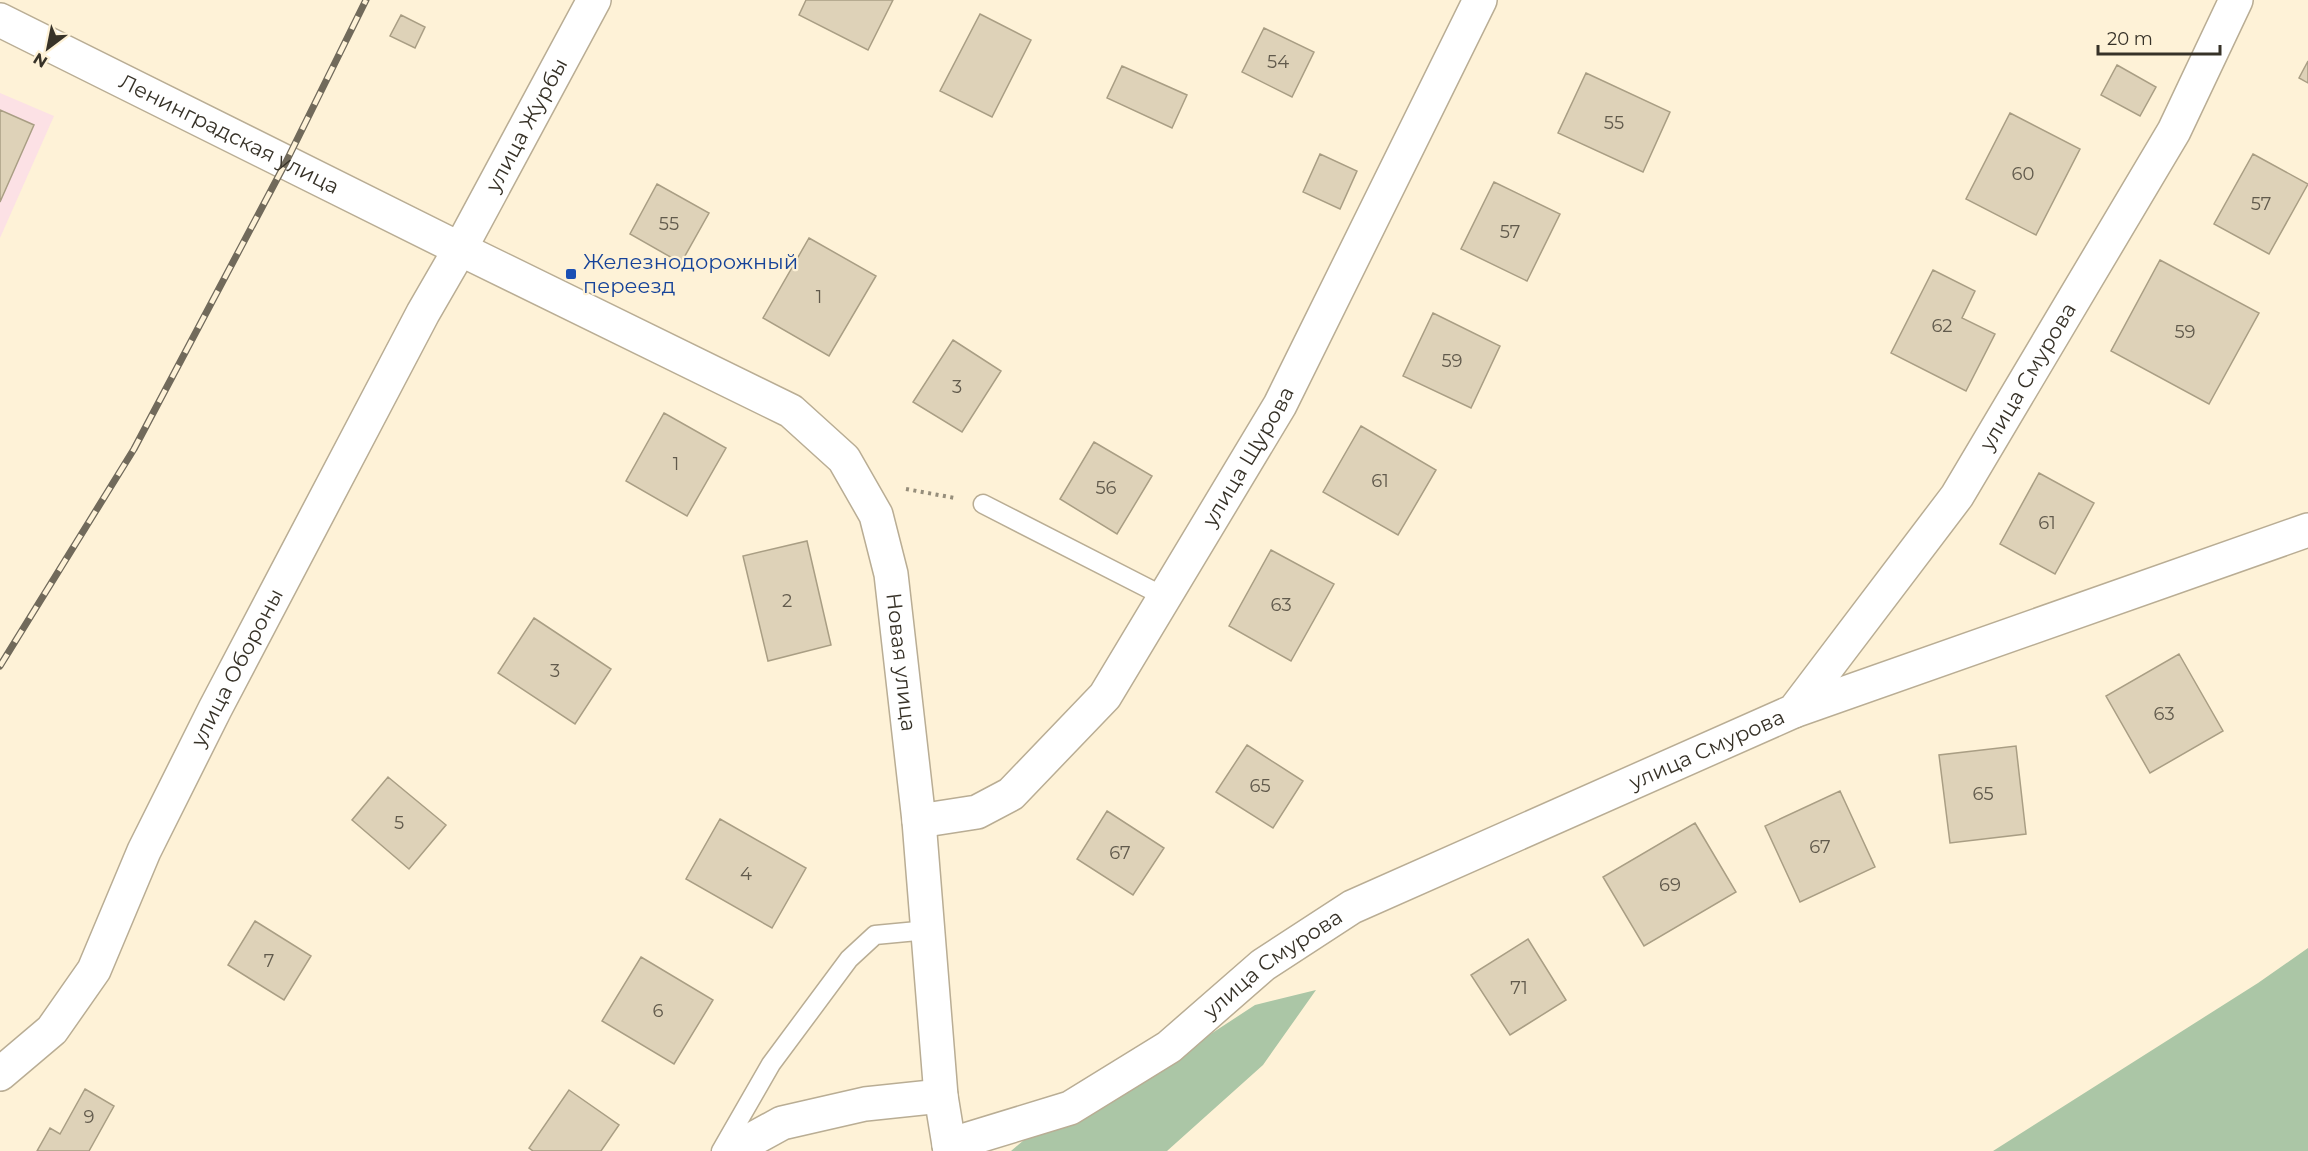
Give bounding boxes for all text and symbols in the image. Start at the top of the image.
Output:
north arrow [18,18,78,78]
scale bar [2098,18,2220,56]
text: 20 m [2107,28,2153,50]
text: N [30,49,51,72]
house number: 54 [1267,51,1289,73]
street label: улица Журбы [480,53,573,197]
street label: Ленинградская улица [115,68,344,199]
house number: 55 [1604,112,1624,134]
house number: 60 [2012,163,2034,185]
house number: 57 [2251,193,2271,215]
house number: 55 [659,213,679,235]
house number: 57 [1500,221,1520,243]
place label: Железнодорожный переезд [583,249,798,298]
marker: Железнодорожный переезд [564,267,578,281]
house number: 1 [816,286,822,308]
street label: улица Смурова [1974,298,2081,455]
house number: 62 [1931,315,1953,337]
house number: 59 [2174,321,2196,343]
house number: 59 [1441,350,1463,372]
house number: 3 [952,376,962,398]
street label: улица Щурова [1196,383,1299,532]
house number: 1 [673,453,679,475]
house number: 61 [1371,470,1389,492]
house number: 56 [1095,477,1117,499]
house number: 61 [2038,512,2056,534]
street label: улица Обороны [185,584,288,751]
house number: 2 [782,590,792,612]
street label: Новая улица [881,591,922,733]
house number: 63 [1270,594,1292,616]
house number: 3 [550,660,560,682]
house number: 63 [2153,703,2175,725]
street label: улица Смурова [1624,704,1788,795]
house number: 65 [1249,775,1271,797]
house number: 65 [1972,783,1994,805]
house number: 5 [394,812,404,834]
house number: 67 [1809,836,1831,858]
house number: 67 [1109,842,1131,864]
house number: 4 [740,863,752,885]
house number: 69 [1659,874,1681,896]
street label: улица Смурова [1197,904,1347,1024]
house number: 7 [264,950,274,972]
house number: 71 [1510,977,1528,999]
house number: 6 [653,1000,664,1022]
house number: 9 [84,1106,95,1128]

